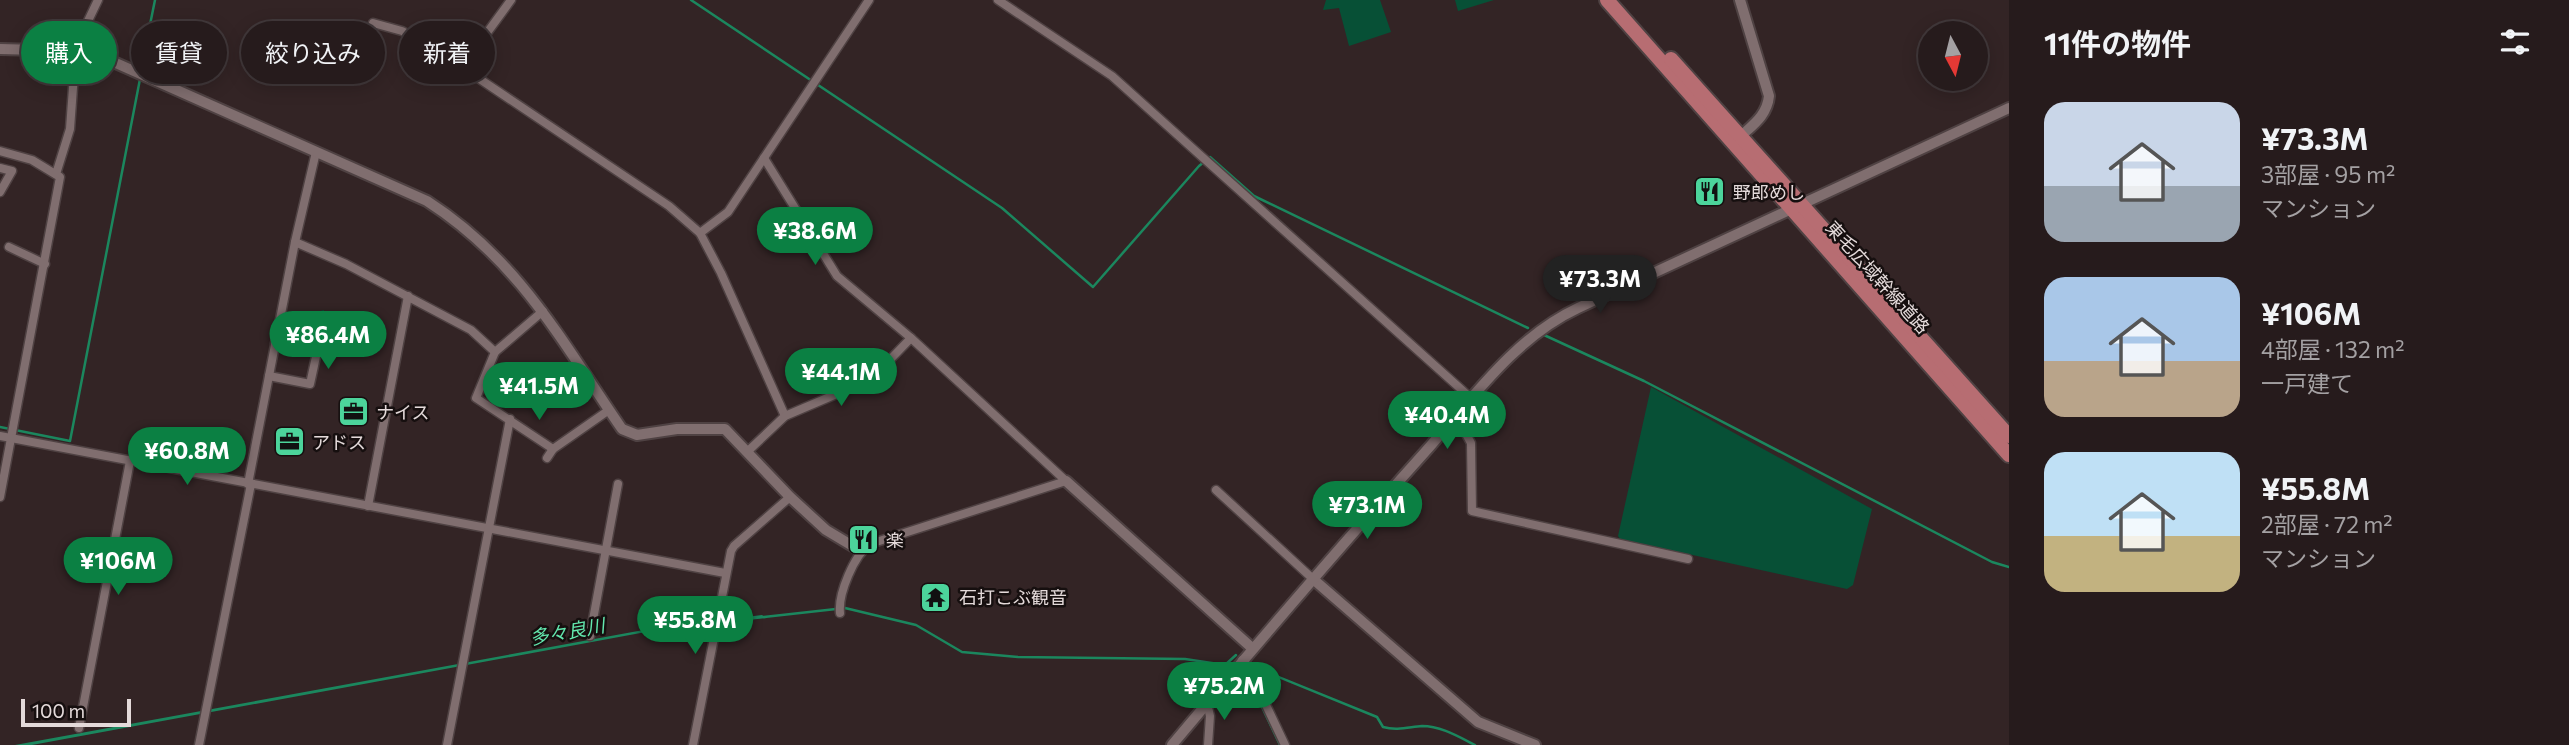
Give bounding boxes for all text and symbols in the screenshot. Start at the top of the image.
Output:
chip: 購入 [21,21,117,84]
chip: 賃貸 [131,21,227,84]
chip: 絞り込み [241,21,385,84]
chip: 新着 [399,21,495,84]
north arrow [1918,21,1988,91]
map controls [1918,21,1988,91]
icon: filters [2496,23,2534,61]
text: 11件の物件 [2044,24,2191,61]
text: ¥73.3M [2261,119,2368,156]
icon: home [2100,130,2184,214]
text: 3部屋 · 95 m² [2261,160,2395,188]
restaurant icon: 野郎めし [1693,175,1727,209]
place label: 野郎めし [1733,181,1805,203]
text: マンション [2261,194,2376,222]
pin: ¥38.6M [758,208,872,267]
text: ¥38.6M [773,216,857,244]
street label: 東毛広域幹線道路 [1822,216,1934,338]
pin: ¥73.3M [1543,256,1657,315]
text: ¥73.3M [1559,264,1641,292]
text: ¥106M [2261,294,2361,331]
icon: home [2100,305,2184,389]
pin: ¥86.4M [271,312,385,371]
text: ¥86.4M [286,320,371,348]
text: 4部屋 · 132 m² [2261,335,2404,363]
pin: ¥44.1M [784,348,898,408]
text: ¥44.1M [801,357,881,385]
pin: ¥41.5M [482,362,596,422]
text: 一戸建て [2261,369,2353,397]
text: ¥41.5M [499,371,579,399]
pin: ¥40.4M [1390,392,1504,451]
office icon: ナイス [336,395,370,429]
text: ¥40.4M [1404,400,1490,428]
place label: ナイス [376,401,429,423]
office icon: アドス [272,425,306,459]
pin: ¥60.8M [130,428,244,487]
place label: アドス [312,431,366,453]
text: ¥60.8M [144,436,230,464]
text: ¥55.8M [2261,469,2370,506]
icon: home [2100,480,2184,564]
pin: ¥73.1M [1310,482,1424,541]
text: ¥73.1M [1328,490,1406,518]
text: 2部屋 · 72 m² [2261,510,2393,538]
restaurant icon: 楽 [846,523,880,557]
place label: 楽 [886,529,904,551]
pin: ¥106M [69,538,167,597]
text: マンション [2261,544,2376,572]
text: ¥106M [80,546,156,574]
temple icon: 石打こぶ観音 [919,580,953,614]
place label: 石打こぶ観音 [959,586,1067,608]
pin: ¥55.8M [638,596,752,656]
text: ¥55.8M [653,605,737,633]
water label: 多々良川 [528,613,608,649]
pin: ¥75.2M [1167,662,1281,722]
text: ¥75.2M [1183,671,1265,699]
scale bar [21,696,131,728]
text: 100 m [32,699,85,722]

